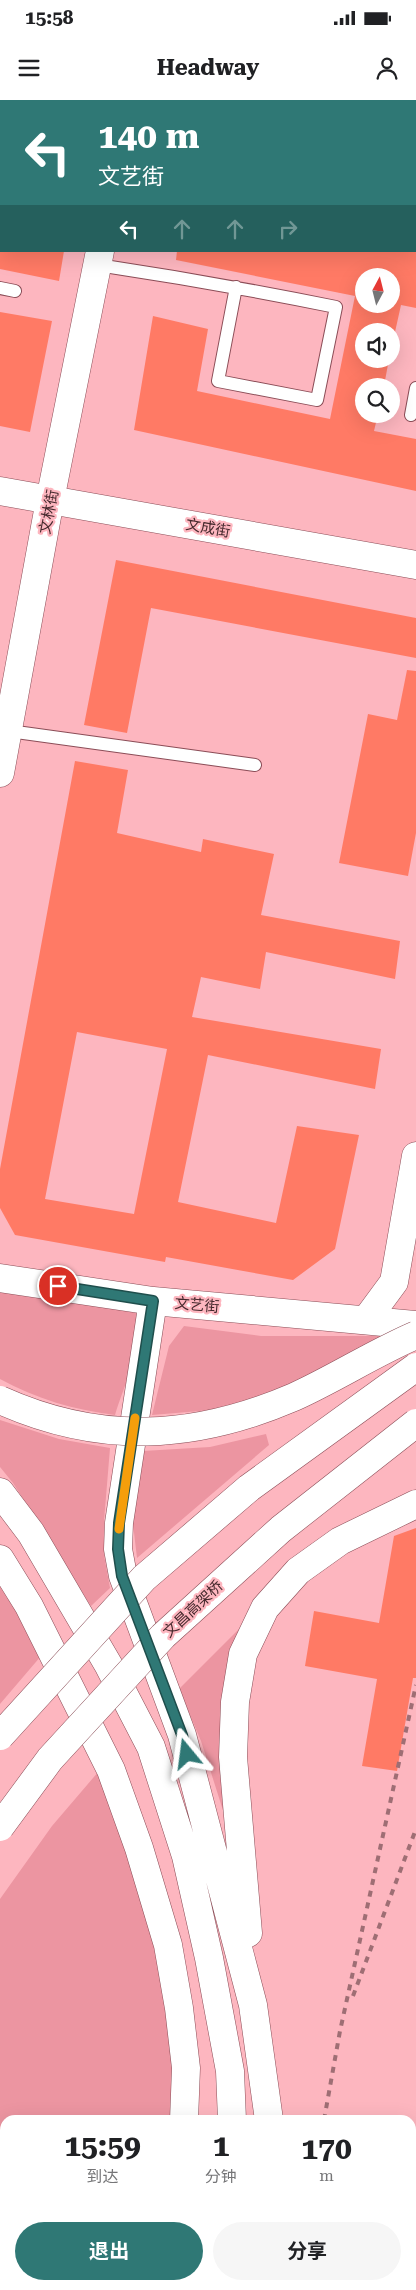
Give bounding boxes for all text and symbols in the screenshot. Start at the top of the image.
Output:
text: 15:58 [25,6,74,29]
icon: menu [15,54,43,82]
icon: person [373,54,401,82]
text: Headway [157,55,259,80]
text: 140 m [98,116,199,157]
icon: left [15,120,80,185]
text: 文艺街 [98,164,164,189]
icon: left [115,215,143,243]
icon: ahead [168,215,196,243]
icon: ahead [221,215,249,243]
icon: right [274,215,302,243]
north arrow [355,268,400,312]
map controls [355,268,400,423]
button: sound [355,323,400,368]
button: search [355,378,400,423]
street label: 文林街 [36,488,62,536]
street label: 文成街 [184,515,232,541]
pin [37,1265,79,1307]
icon: arrive [44,1272,72,1300]
street label: 文艺街 [174,1294,220,1316]
street label: 文昌高架桥 [159,1577,227,1641]
position arrow [160,1727,212,1779]
text: 15:59 [64,2128,141,2163]
text: 1 [213,2128,229,2163]
text: 170 [301,2131,352,2166]
text: m [319,2166,334,2185]
text: 到达 [87,2167,119,2186]
text: 分钟 [205,2167,237,2186]
button: 退出 [15,2222,203,2280]
button: 分享 [213,2222,401,2280]

